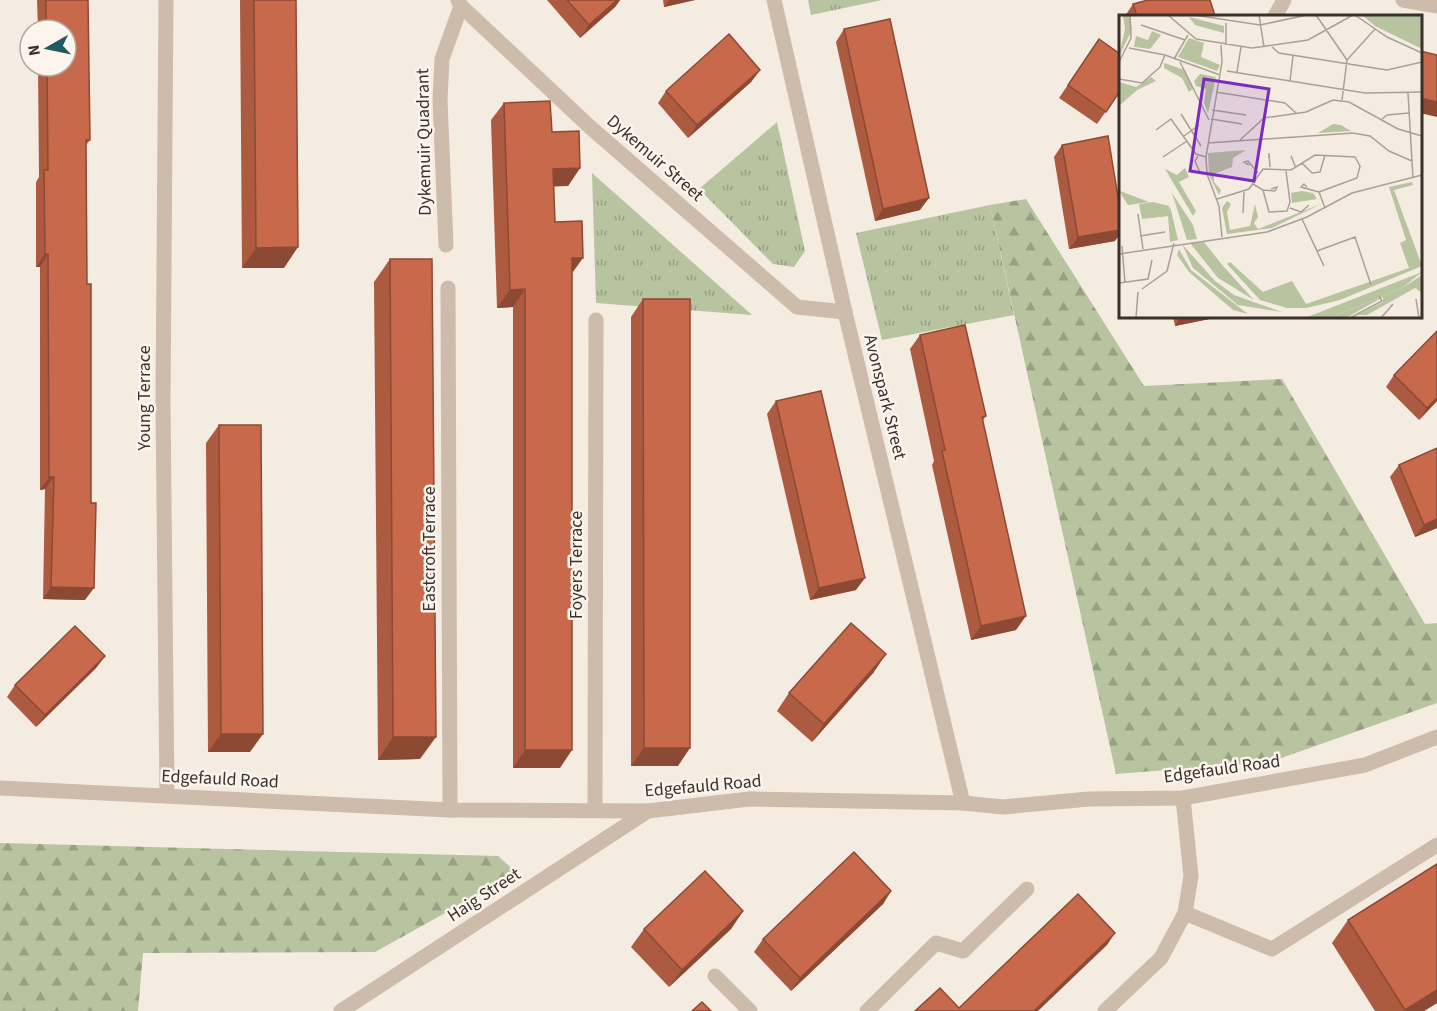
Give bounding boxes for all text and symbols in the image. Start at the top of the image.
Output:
inset map [1119,15,1422,318]
north arrow [18,18,78,78]
text: N [22,43,46,57]
street label: Dykemuir Quadrant [410,68,438,216]
street label: Dykemuir Street [601,109,709,207]
street label: Avonspark Street [857,332,913,462]
street label: Young Terrace [132,345,157,452]
street label: Eastcroft Terrace [417,486,442,612]
street label: Foyers Terrace [564,511,589,619]
street label: Edgefauld Road [1162,748,1282,790]
street label: Edgefauld Road [161,763,279,795]
street label: Edgefauld Road [643,768,763,804]
street label: Haig Street [442,862,526,928]

